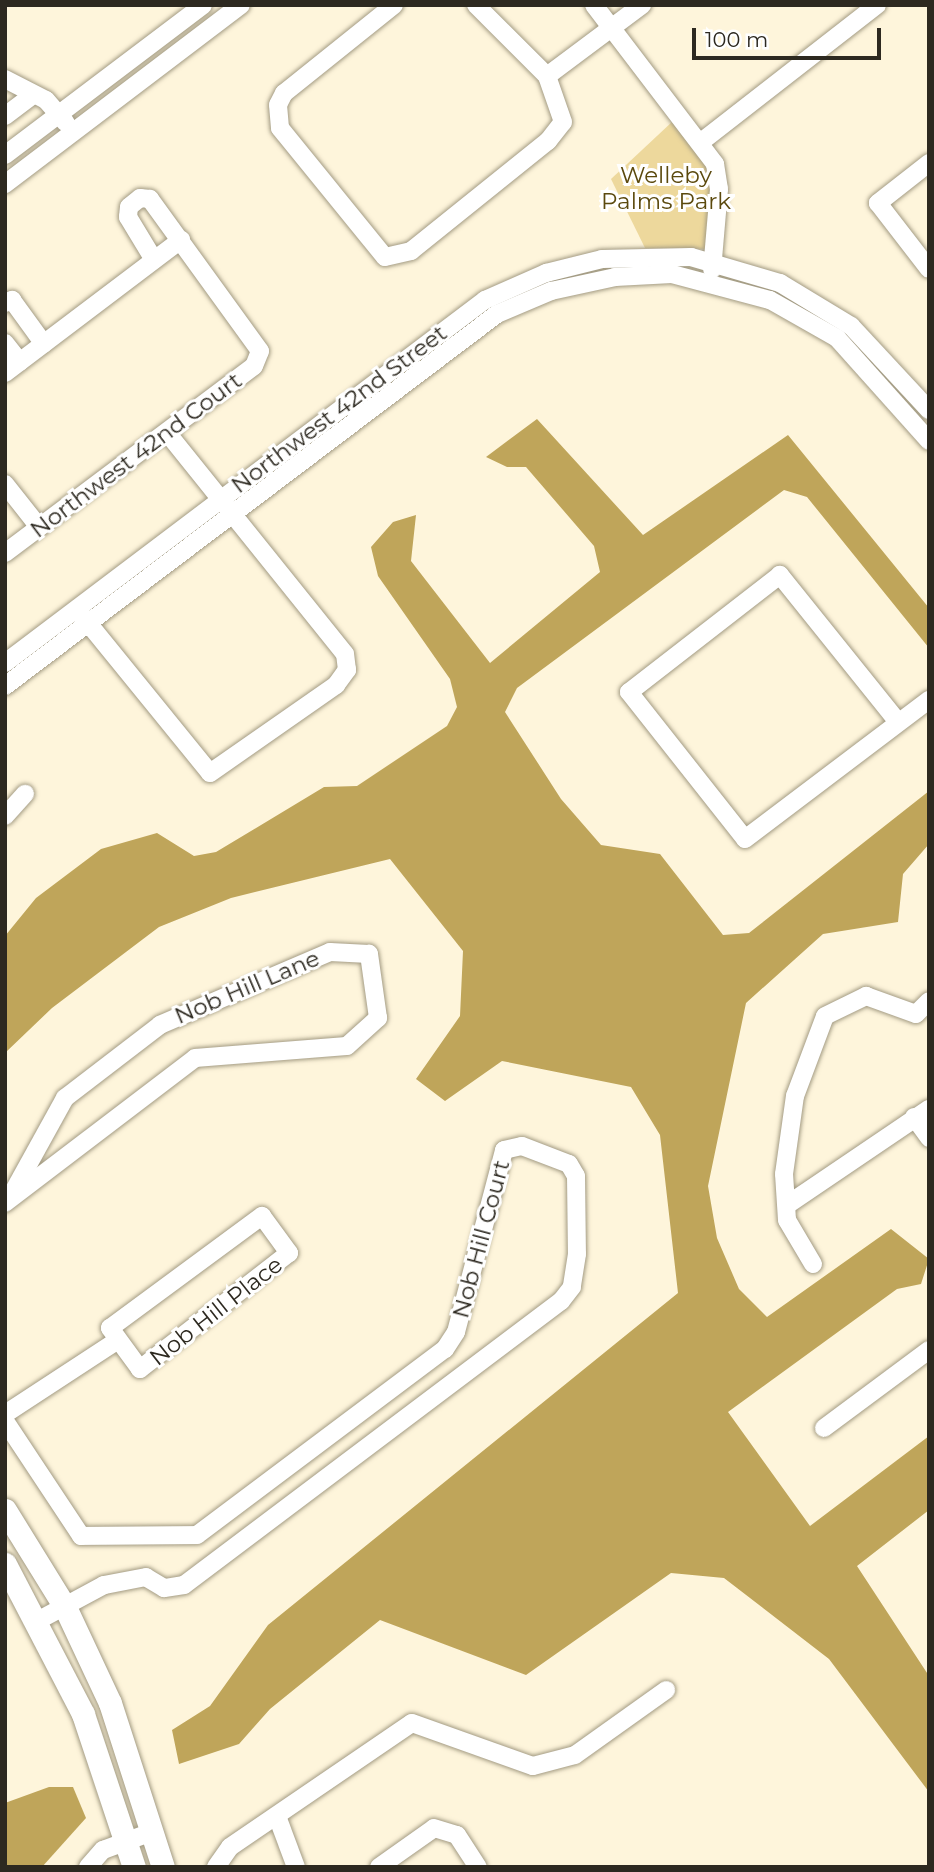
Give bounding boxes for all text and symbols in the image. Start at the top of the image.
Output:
scale bar [696,14,885,58]
text: 100 m [705,27,768,52]
park label: Welleby Palms Park [601,161,731,215]
street label: Northwest 42nd Street [226,319,452,499]
street label: Northwest 42nd Court [25,366,247,544]
street label: Nob Hill Lane [170,944,324,1030]
street label: Nob Hill Court [447,1157,515,1321]
street label: Nob Hill Place [144,1251,288,1371]

